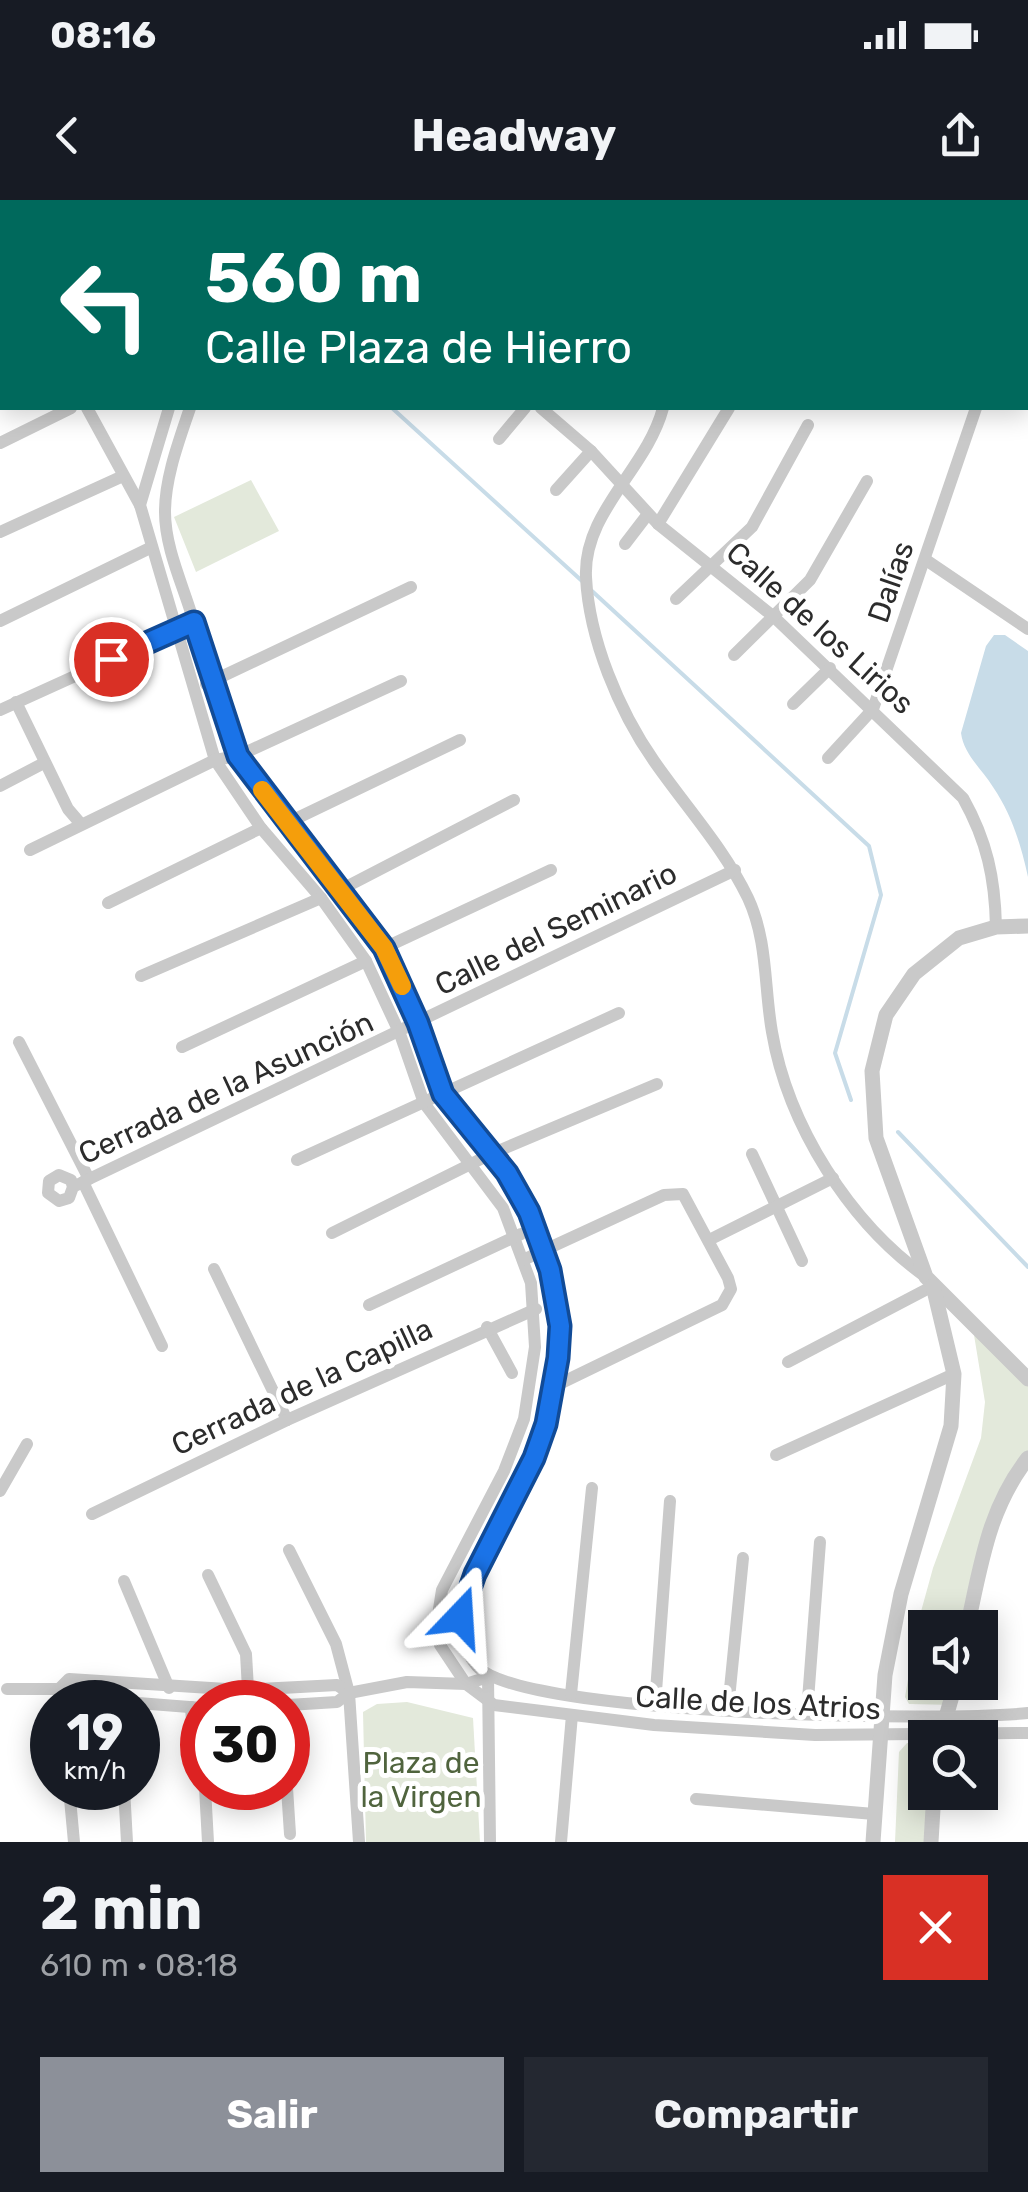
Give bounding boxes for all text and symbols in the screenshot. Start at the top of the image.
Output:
text: 08:16 [50,12,156,58]
icon: back [40,108,95,163]
icon: share [933,108,988,163]
text: Headway [412,109,616,162]
text: 560 m [205,237,422,320]
icon: left [40,240,170,370]
text: Calle Plaza de Hierro [205,321,632,374]
street label: Calle de los Lirios [719,534,921,722]
street label: Dalías [860,537,922,627]
pin [69,617,154,702]
icon: arrive [84,632,139,687]
street label: Calle del Seminario [429,855,683,1003]
street label: Cerrada de la Asunción [73,1004,379,1172]
street label: Cerrada de la Capilla [166,1311,438,1463]
position arrow [408,1565,512,1669]
map controls [908,1610,998,1810]
button: sound [908,1610,998,1700]
street label: Calle de los Atrios [634,1679,882,1727]
speed limit sign: 30 [180,1680,310,1810]
text: 19 [67,1703,123,1763]
button: search [908,1720,998,1810]
park label: Plaza de la Virgen [360,1745,482,1815]
text: km/h [64,1756,126,1785]
text: 2 min [40,1873,202,1944]
button: close [883,1875,988,1980]
text: 610 m · 08:18 [40,1946,238,1984]
button: Salir [40,2057,504,2172]
button: Compartir [524,2057,988,2172]

